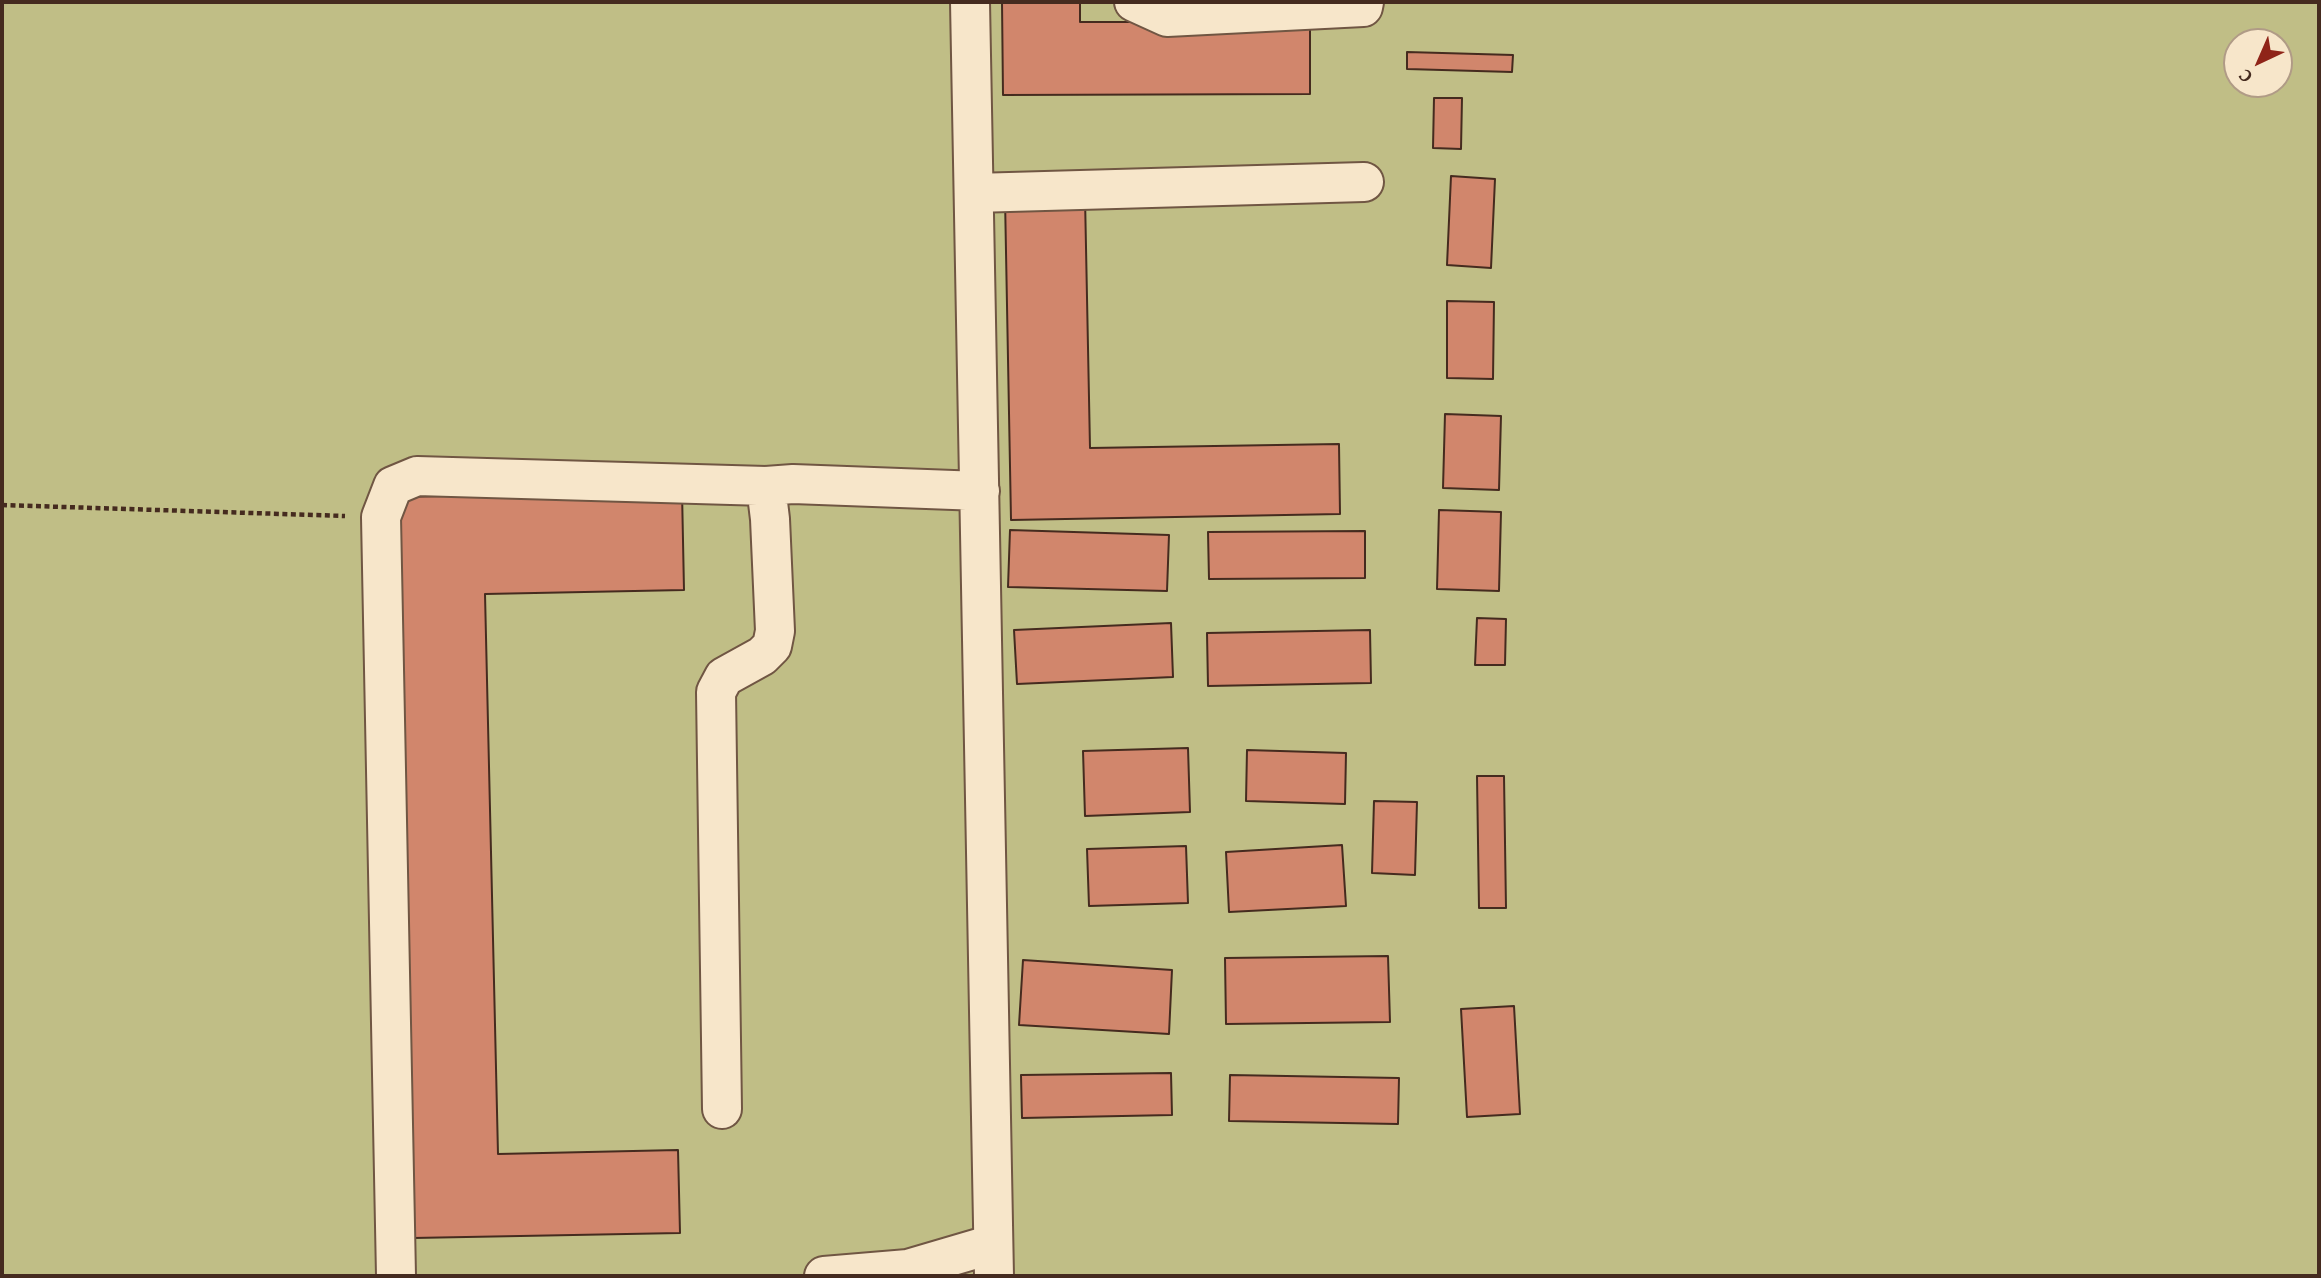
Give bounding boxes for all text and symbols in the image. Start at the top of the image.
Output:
north arrow [2223,28,2293,98]
text: С [2231,63,2258,90]

